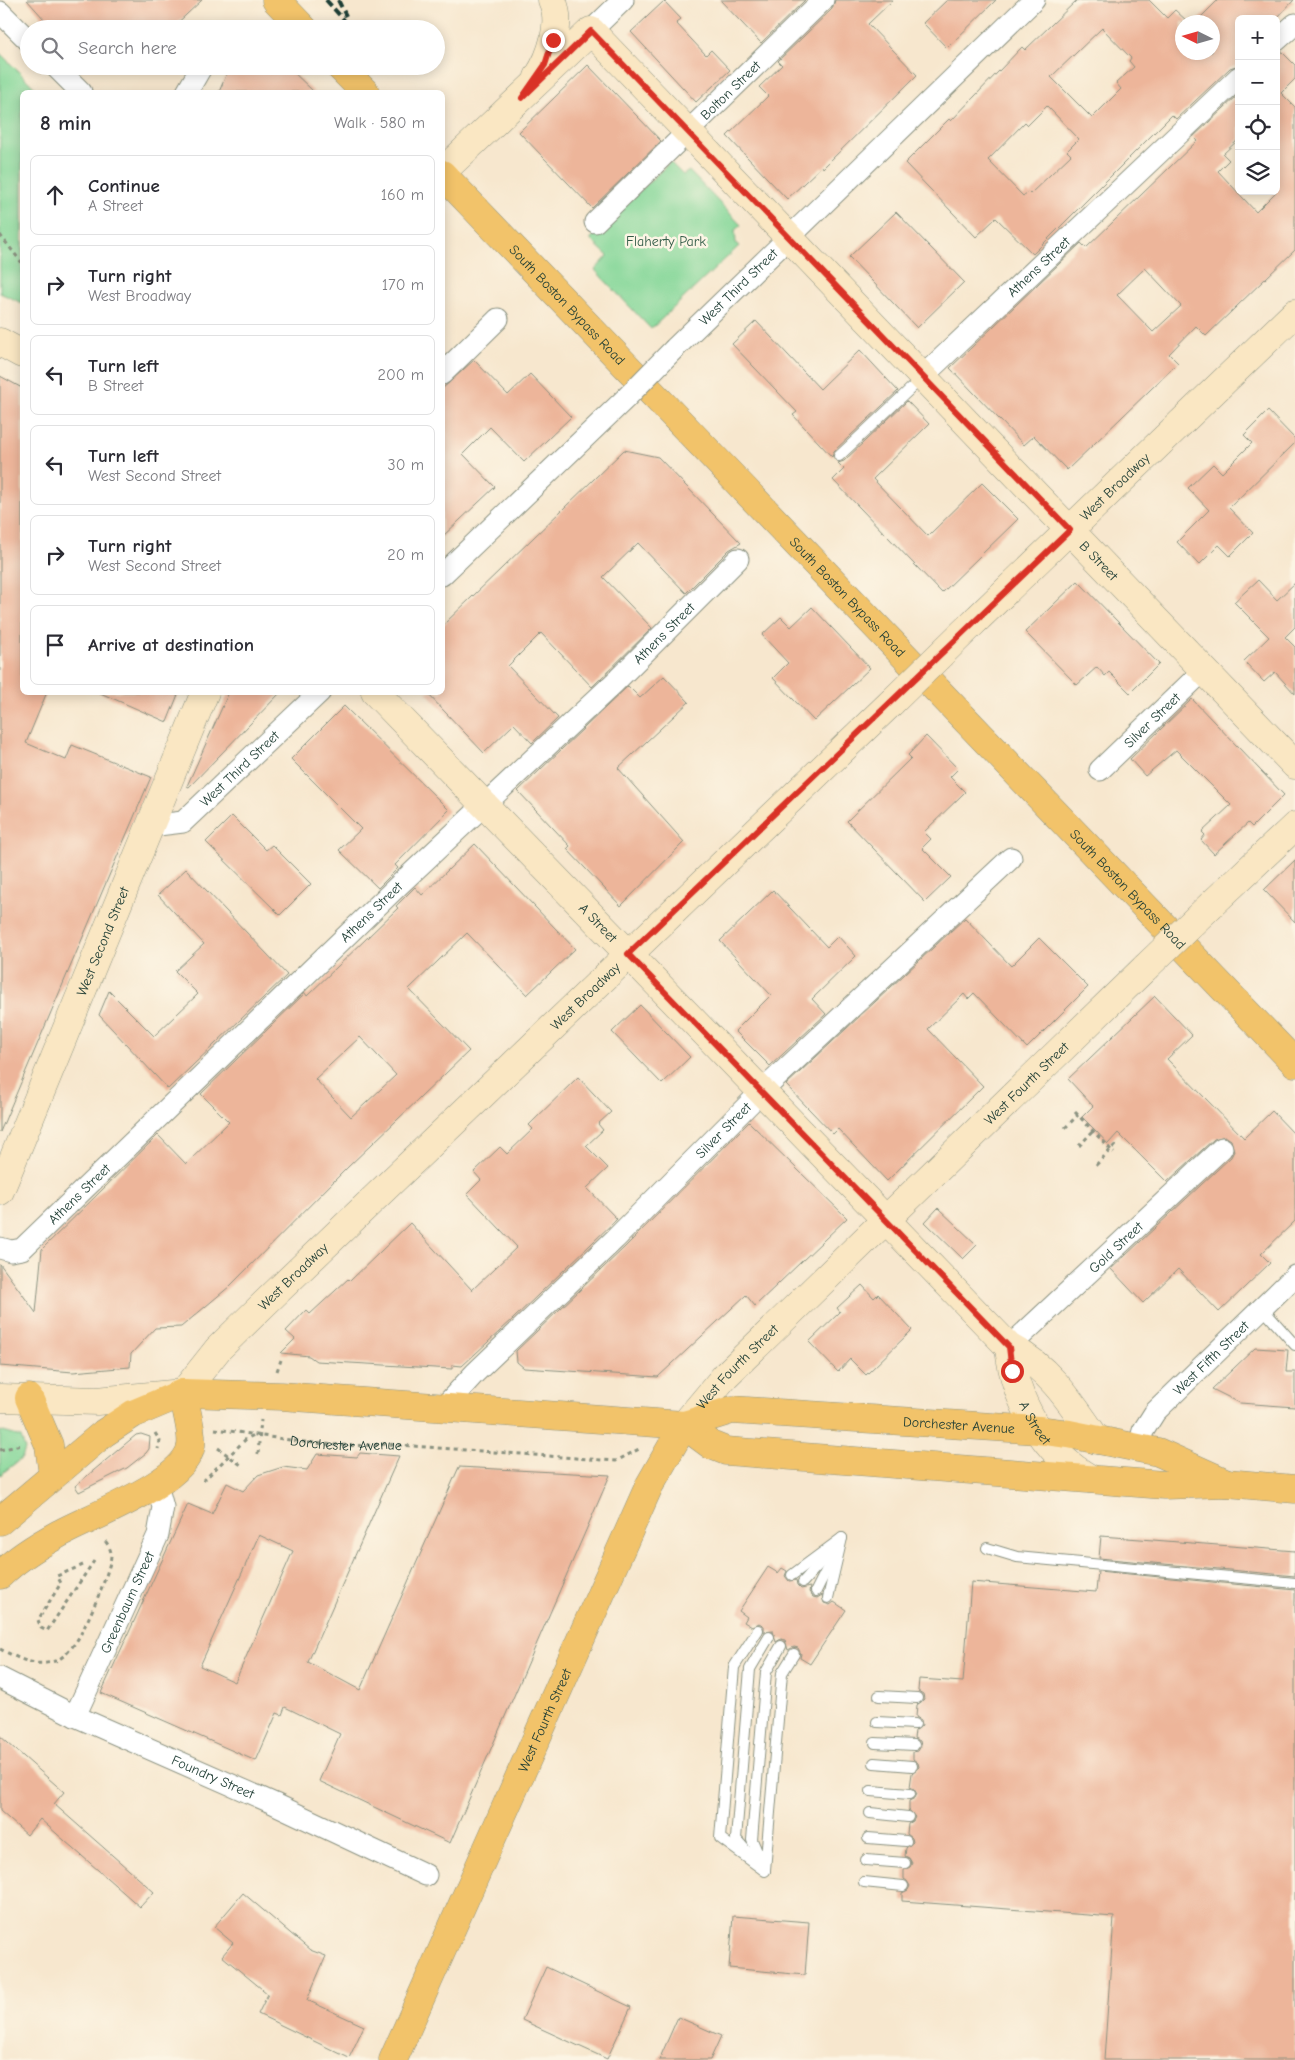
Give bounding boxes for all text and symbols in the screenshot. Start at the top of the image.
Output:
north arrow [1175,15,1220,60]
map controls [1235,15,1280,195]
button: + [1235,15,1280,60]
search box [20,20,445,75]
route end [542,29,565,52]
icon: search [38,34,66,62]
text: Search here [78,37,177,59]
street label: Bolton Street [697,56,765,123]
button: − [1235,60,1280,105]
button: locate [1235,105,1280,150]
text: 8 min [40,111,91,135]
text: Walk · 580 m [334,114,425,132]
button: layers [1235,150,1280,195]
text: Continue [88,175,160,197]
icon: ahead [41,181,69,209]
text: 160 m [381,186,424,204]
text: A Street [88,197,143,215]
street label: Athens Street [1004,232,1074,300]
park label: Flaherty Park [626,233,706,250]
street label: South Boston Bypass Road [506,241,629,368]
street label: West Third Street [695,244,782,329]
text: Turn right [88,265,172,287]
icon: right [41,271,69,299]
text: 170 m [382,276,424,294]
text: West Broadway [88,287,191,305]
text: Turn left [88,355,159,377]
icon: left [41,361,69,389]
text: 200 m [378,366,424,384]
text: B Street [88,377,143,395]
text: Turn left [88,445,159,467]
street label: West Broadway [1076,449,1154,524]
icon: left [41,451,69,479]
text: 30 m [388,456,424,474]
text: West Second Street [88,467,221,485]
street label: South Boston Bypass Road [786,533,909,660]
text: Turn right [88,535,172,557]
street label: B Street [1076,537,1123,585]
icon: right [41,541,69,569]
text: 20 m [387,546,424,564]
text: West Second Street [88,557,221,575]
street label: Athens Street [629,598,699,668]
icon: arrive [41,631,69,659]
text: Arrive at destination [88,634,254,656]
street label: Silver Street [1120,688,1184,751]
street label: West Third Street [196,726,283,810]
street label: South Boston Bypass Road [1067,825,1190,953]
street label: Athens Street [336,877,407,946]
street label: West Second Street [73,883,133,998]
street label: A Street [575,900,622,946]
street label: West Broadway [547,958,624,1033]
street label: West Fourth Street [980,1038,1073,1128]
street label: Silver Street [692,1098,755,1162]
street label: Athens Street [44,1159,115,1228]
street label: Gold Street [1085,1217,1147,1277]
street label: West Broadway [254,1238,332,1314]
street label: West Fifth Street [1169,1316,1253,1398]
street label: West Fourth Street [692,1320,782,1413]
route start [1001,1360,1024,1383]
street label: A Street [1016,1398,1055,1449]
street label: Dorchester Avenue [903,1413,1015,1437]
street label: Dorchester Avenue [289,1432,402,1454]
street label: Greenbaum Street [96,1548,158,1656]
street label: West Fourth Street [514,1665,575,1775]
street label: Foundry Street [169,1751,258,1803]

